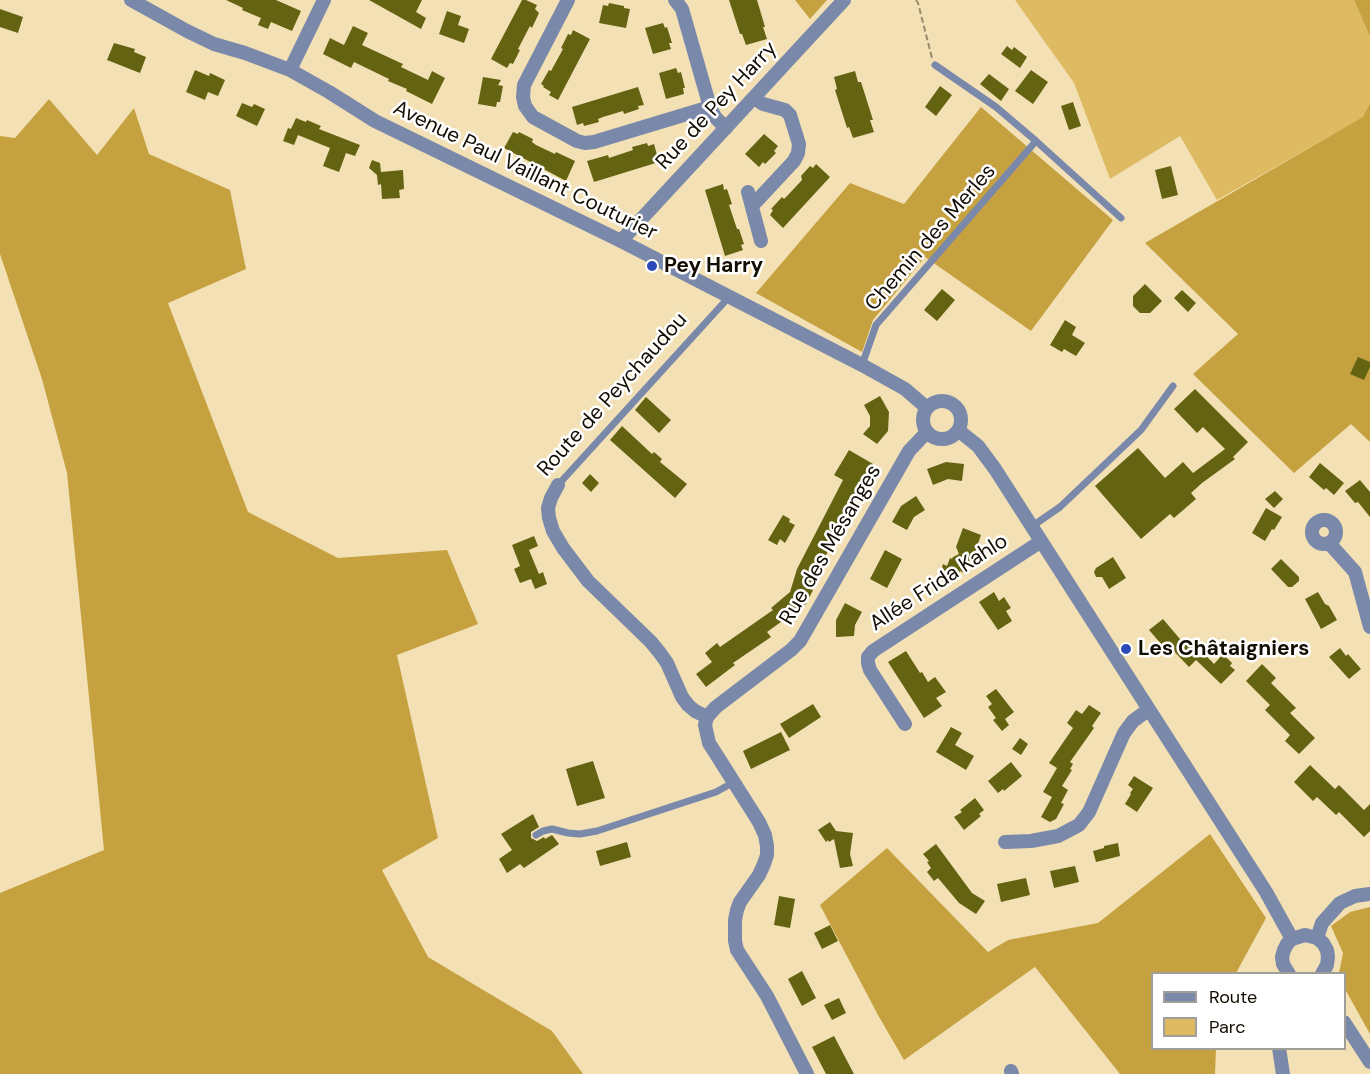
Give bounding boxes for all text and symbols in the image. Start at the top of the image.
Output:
street label: Rue de Pey Harry [651,37,783,175]
street label: Avenue Paul Vaillant Couturier [389,96,661,246]
street label: Chemin des Merles [860,159,1002,317]
place label: Pey Harry [664,253,763,279]
marker: Pey Harry [645,259,659,273]
street label: Route de Peychaudou [533,308,693,482]
street label: Rue des Mésanges [775,460,887,630]
street label: Allée Frida Kahlo [865,529,1013,637]
place label: Les Châtaigniers [1138,636,1309,662]
marker: Les Châtaigniers [1119,642,1133,656]
legend [1151,972,1346,1050]
text: Route [1209,985,1257,1009]
text: Parc [1209,1015,1245,1039]

